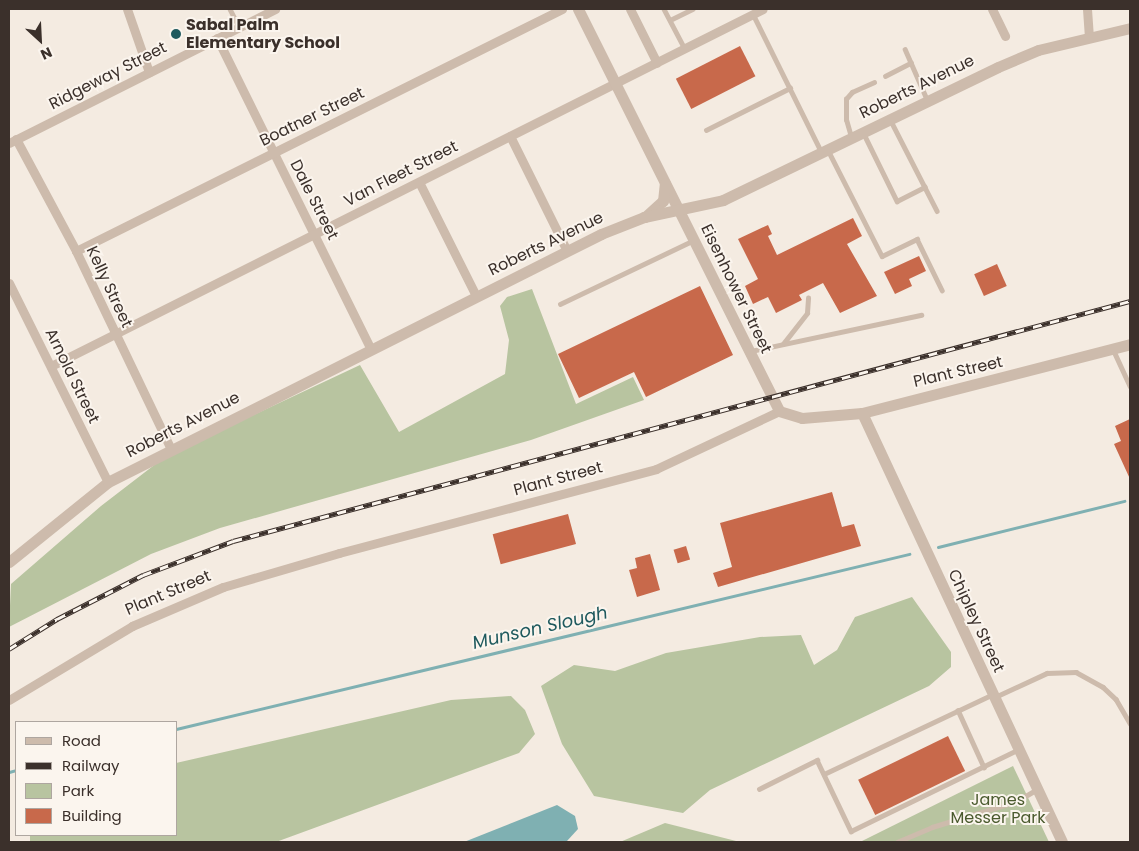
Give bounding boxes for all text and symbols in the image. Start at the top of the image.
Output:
north arrow [15,15,65,65]
place label: Sabal Palm Elementary School [186,15,340,53]
marker: Sabal Palm Elementary School [170,28,182,40]
street label: Ridgeway Street [46,38,170,114]
text: N [37,42,55,65]
street label: Roberts Avenue [857,51,977,123]
street label: Boatner Street [257,83,367,151]
street label: Van Fleet Street [341,137,461,211]
street label: Dale Street [286,157,342,243]
street label: Roberts Avenue [486,208,606,280]
street label: Eisenhower Street [696,221,776,357]
street label: Kelly Street [82,243,136,331]
street label: Arnold Street [41,325,103,427]
street label: Plant Street [911,352,1005,392]
street label: Roberts Avenue [123,388,243,462]
street label: Plant Street [511,458,605,500]
street label: Plant Street [122,566,214,620]
street label: Chipley Street [944,566,1008,676]
water label: Munson Slough [470,602,610,654]
legend [15,721,178,836]
text: Road [62,730,101,751]
text: Railway [62,755,120,776]
text: Park [62,780,94,801]
park label: James Messer Park [951,790,1045,828]
text: Building [62,805,122,826]

